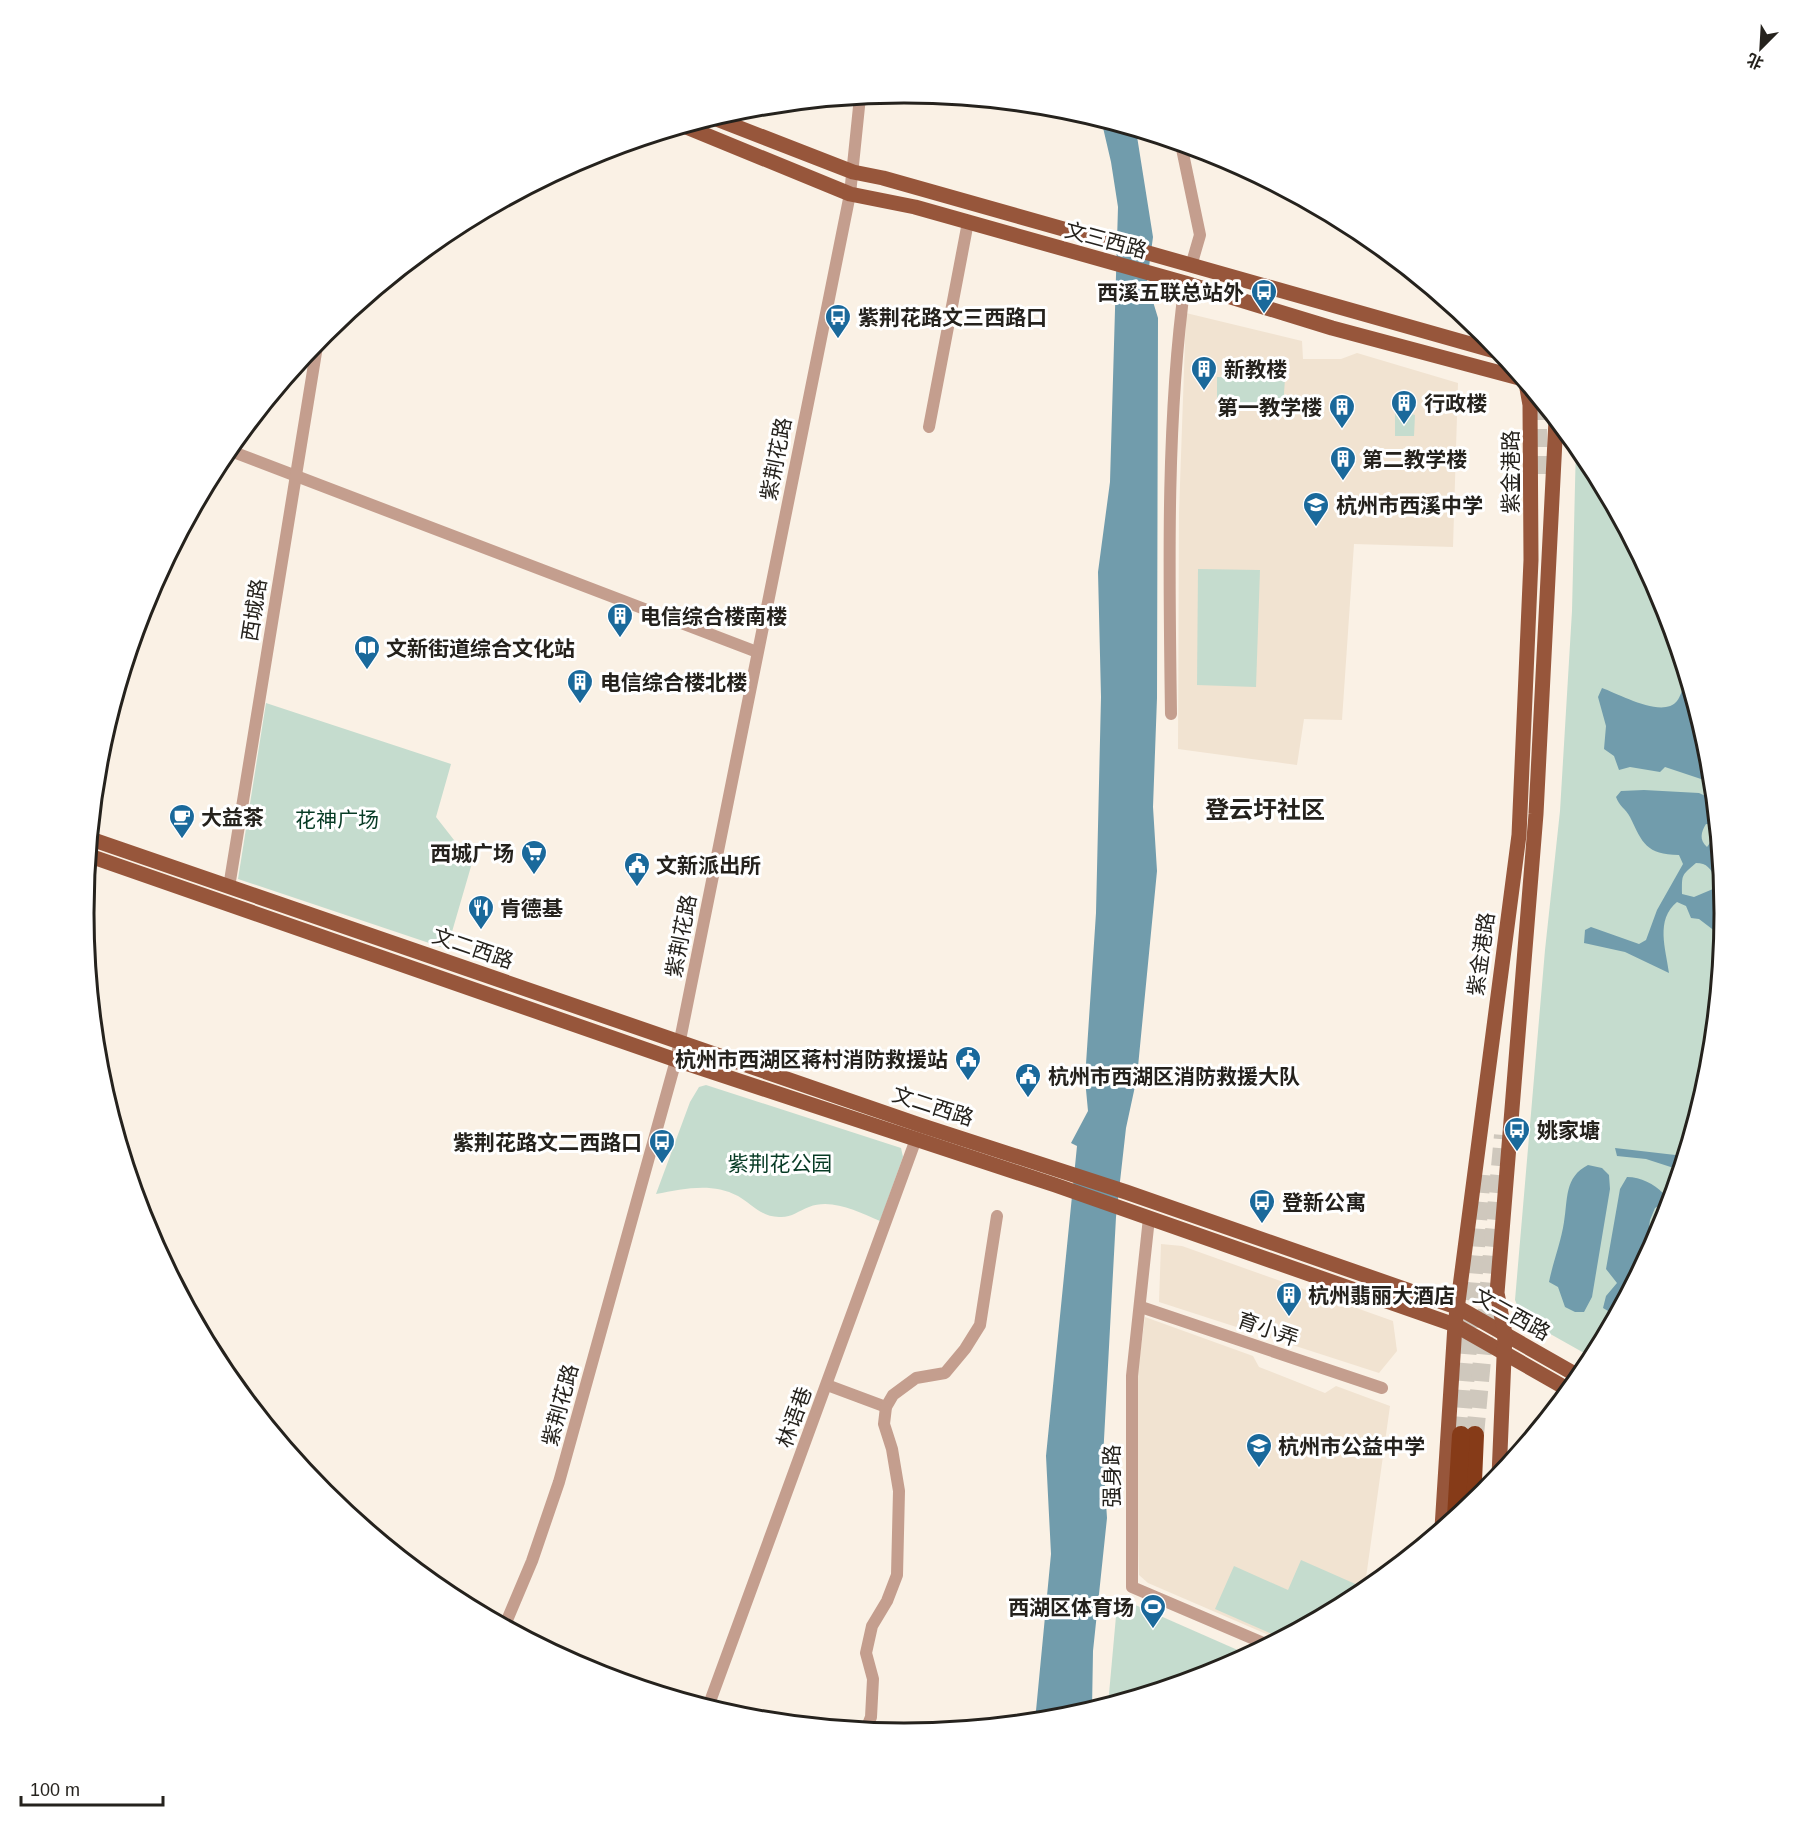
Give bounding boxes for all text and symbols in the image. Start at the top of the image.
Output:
north arrow [1731,18,1791,78]
text: 北 [1744,50,1766,72]
street label: 文三西路 [1062,218,1150,262]
bus stop icon: 西溪五联总站外 [1249,277,1279,315]
place label: 西溪五联总站外 [1097,281,1244,304]
bus stop icon: 紫荆花路文三西路口 [823,302,853,340]
place label: 紫荆花路文三西路口 [858,306,1047,329]
building icon: 新教楼 [1189,354,1219,392]
place label: 新教楼 [1224,358,1287,381]
building icon: 行政楼 [1389,388,1419,426]
building icon: 第一教学楼 [1327,392,1357,430]
place label: 行政楼 [1424,392,1487,415]
place label: 第一教学楼 [1217,396,1322,419]
street label: 紫荆花路 [757,416,795,502]
street label: 紫金港路 [1499,430,1522,514]
building icon: 第二教学楼 [1328,444,1358,482]
place label: 第二教学楼 [1362,448,1467,471]
school or university icon: 杭州市西溪中学 [1301,490,1331,528]
place label: 杭州市西溪中学 [1336,494,1483,517]
street label: 西城路 [238,577,270,643]
building icon: 电信综合楼南楼 [605,601,635,639]
place label: 电信综合楼南楼 [640,605,787,628]
library icon: 文新街道综合文化站 [352,633,382,671]
place label: 文新街道综合文化站 [386,637,575,660]
building icon: 电信综合楼北楼 [565,667,595,705]
place label: 电信综合楼北楼 [600,671,747,694]
district label: 登云圩社区 [1205,796,1325,823]
cafe icon: 大益茶 [167,802,197,840]
place label: 大益茶 [201,806,264,829]
park label: 花神广场 [295,808,379,831]
supermarket icon: 西城广场 [519,838,549,876]
place label: 西城广场 [430,842,514,865]
public building icon: 文新派出所 [622,850,652,888]
place label: 文新派出所 [656,854,761,877]
restaurant icon: 肯德基 [466,893,496,931]
street label: 紫荆花路 [662,893,700,979]
place label: 肯德基 [500,897,563,920]
street label: 紫金港路 [1464,911,1498,997]
street label: 文二西路 [430,923,516,973]
public building icon: 杭州市西湖区蒋村消防救援站 [953,1044,983,1082]
place label: 杭州市西湖区蒋村消防救援站 [675,1048,948,1071]
public building icon: 杭州市西湖区消防救援大队 [1013,1061,1043,1099]
place label: 杭州市西湖区消防救援大队 [1048,1065,1300,1088]
street label: 文二西路 [890,1082,976,1130]
bus stop icon: 姚家塘 [1502,1115,1532,1153]
place label: 姚家塘 [1537,1119,1600,1142]
bus stop icon: 紫荆花路文二西路口 [647,1127,677,1165]
place label: 紫荆花路文二西路口 [453,1131,642,1154]
park label: 紫荆花公园 [728,1152,833,1175]
bus stop icon: 登新公寓 [1247,1187,1277,1225]
place label: 登新公寓 [1282,1191,1366,1214]
building icon: 杭州翡丽大酒店 [1274,1280,1304,1318]
place label: 杭州翡丽大酒店 [1308,1284,1455,1307]
street label: 文二西路 [1470,1284,1554,1344]
street label: 育小弄 [1234,1308,1302,1350]
street label: 紫荆花路 [538,1361,582,1449]
street label: 林语巷 [772,1383,816,1451]
school or university icon: 杭州市公益中学 [1244,1431,1274,1469]
place label: 杭州市公益中学 [1278,1435,1425,1458]
street label: 强身路 [1100,1445,1123,1508]
sports icon: 西湖区体育场 [1138,1592,1168,1630]
place label: 西湖区体育场 [1008,1596,1134,1619]
scale bar [21,1769,164,1807]
text: 100 m [30,1780,80,1800]

